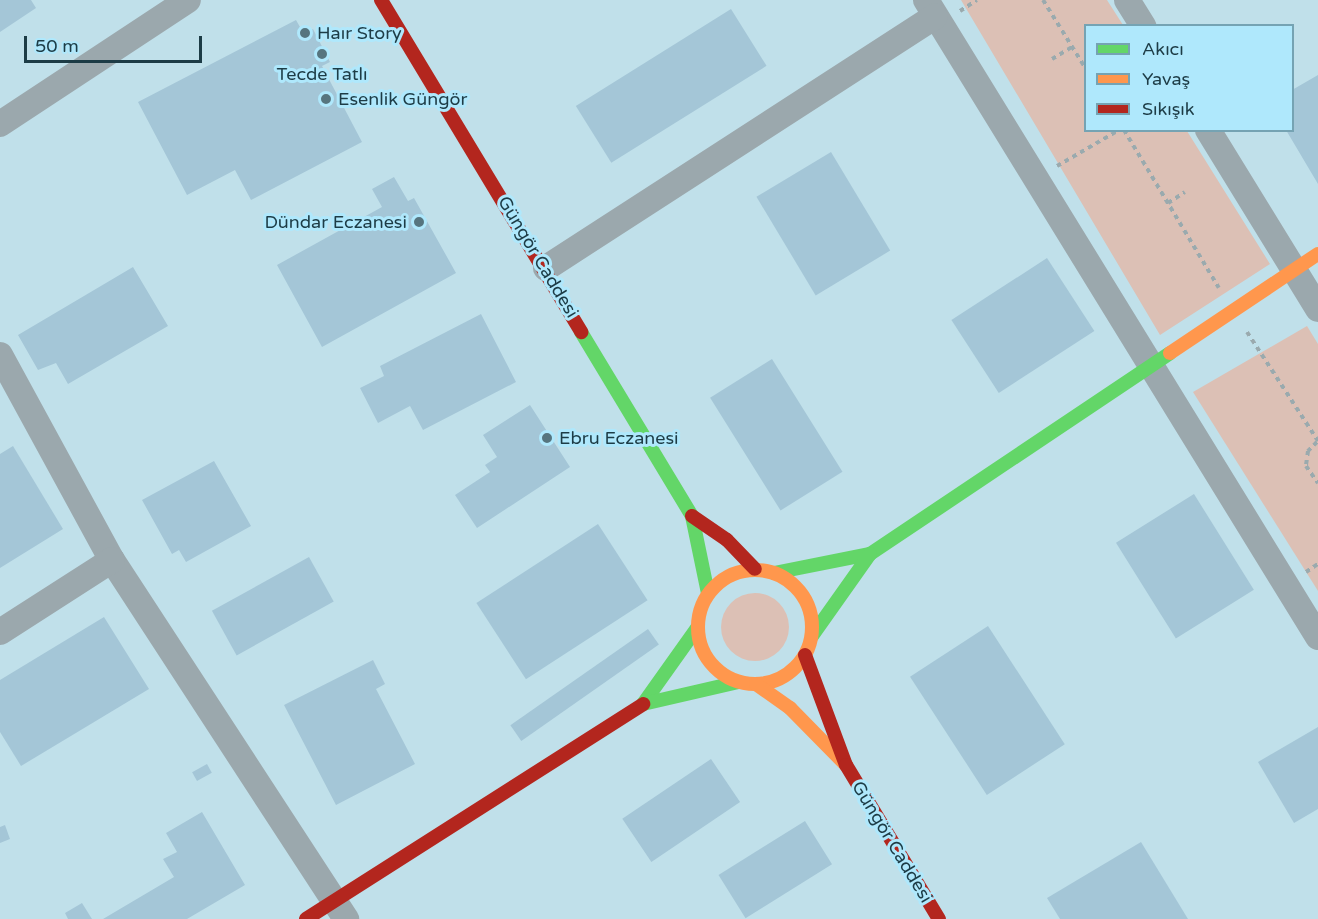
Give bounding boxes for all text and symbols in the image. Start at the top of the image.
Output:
place label: Haır Story [317,22,402,44]
scale bar [27,24,206,62]
legend [1084,24,1294,132]
marker: Haır Story [298,26,312,40]
text: 50 m [35,35,79,57]
text: Akıcı [1142,38,1184,60]
marker: Tecde Tatlı [315,47,329,61]
place label: Tecde Tatlı [276,63,368,85]
text: Yavaş [1142,68,1190,90]
place label: Esenlik Güngör [338,88,467,110]
marker: Esenlik Güngör [319,92,333,106]
text: Sıkışık [1142,98,1195,120]
street label: Güngör Caddesi [493,192,583,322]
place label: Dündar Eczanesi [264,211,407,233]
marker: Dündar Eczanesi [412,215,426,229]
place label: Ebru Eczanesi [559,427,679,449]
marker: Ebru Eczanesi [540,431,554,445]
street label: Güngör Caddesi [847,777,937,907]

